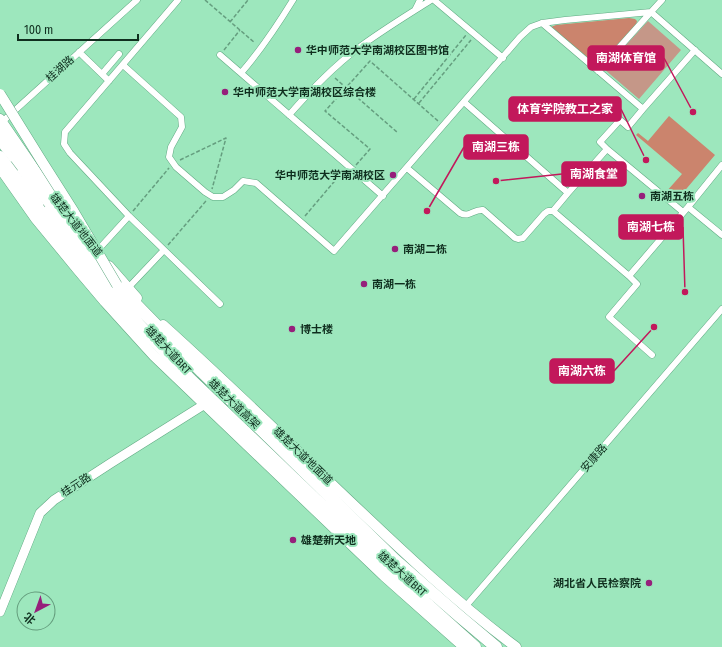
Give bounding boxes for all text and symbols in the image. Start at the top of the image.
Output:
scale bar [18,16,138,42]
text: 100 m [24,23,53,37]
place label: 华中师范大学南湖校区图书馆 [306,44,449,57]
marker: 华中师范大学南湖校区图书馆 [293,45,303,55]
callout: 南湖体育馆 [588,46,664,70]
text: 南湖体育馆 [596,51,656,65]
street label: 桂湖路 [43,53,77,85]
place label: 华中师范大学南湖校区综合楼 [233,86,376,99]
marker: 华中师范大学南湖校区综合楼 [220,87,230,97]
callout: 体育学院教工之家 [509,97,621,121]
text: 体育学院教工之家 [517,102,613,116]
callout: 南湖三栋 [464,135,528,159]
text: 南湖三栋 [472,140,520,154]
callout: 南湖食堂 [562,162,626,186]
text: 南湖食堂 [570,167,618,181]
place label: 华中师范大学南湖校区 [275,169,385,182]
marker: 华中师范大学南湖校区 [388,170,398,180]
place label: 南湖五栋 [650,190,694,203]
street label: 雄楚大道地面道 [47,191,105,259]
marker: 南湖五栋 [637,191,647,201]
callout: 南湖七栋 [619,215,683,239]
text: 南湖七栋 [627,220,675,234]
place label: 南湖二栋 [403,243,447,256]
marker: 南湖二栋 [390,244,400,254]
place label: 南湖一栋 [372,278,416,291]
marker: 南湖一栋 [359,279,369,289]
street label: 雄楚大道BRT [142,323,194,377]
place label: 博士楼 [300,323,333,336]
marker: 博士楼 [287,324,297,334]
callout: 南湖六栋 [550,359,614,383]
text: 南湖六栋 [558,364,606,378]
street label: 雄楚大道高架 [206,376,262,432]
street label: 雄楚大道地面道 [271,425,335,487]
street label: 安康路 [578,441,610,475]
street label: 桂元路 [59,471,93,499]
place label: 雄楚新天地 [300,534,356,547]
marker: 雄楚新天地 [288,535,298,545]
street label: 雄楚大道BRT [375,549,430,600]
place label: 湖北省人民检察院 [553,577,641,590]
marker: 湖北省人民检察院 [644,578,654,588]
north arrow [16,591,56,631]
text: 北 [21,610,38,627]

